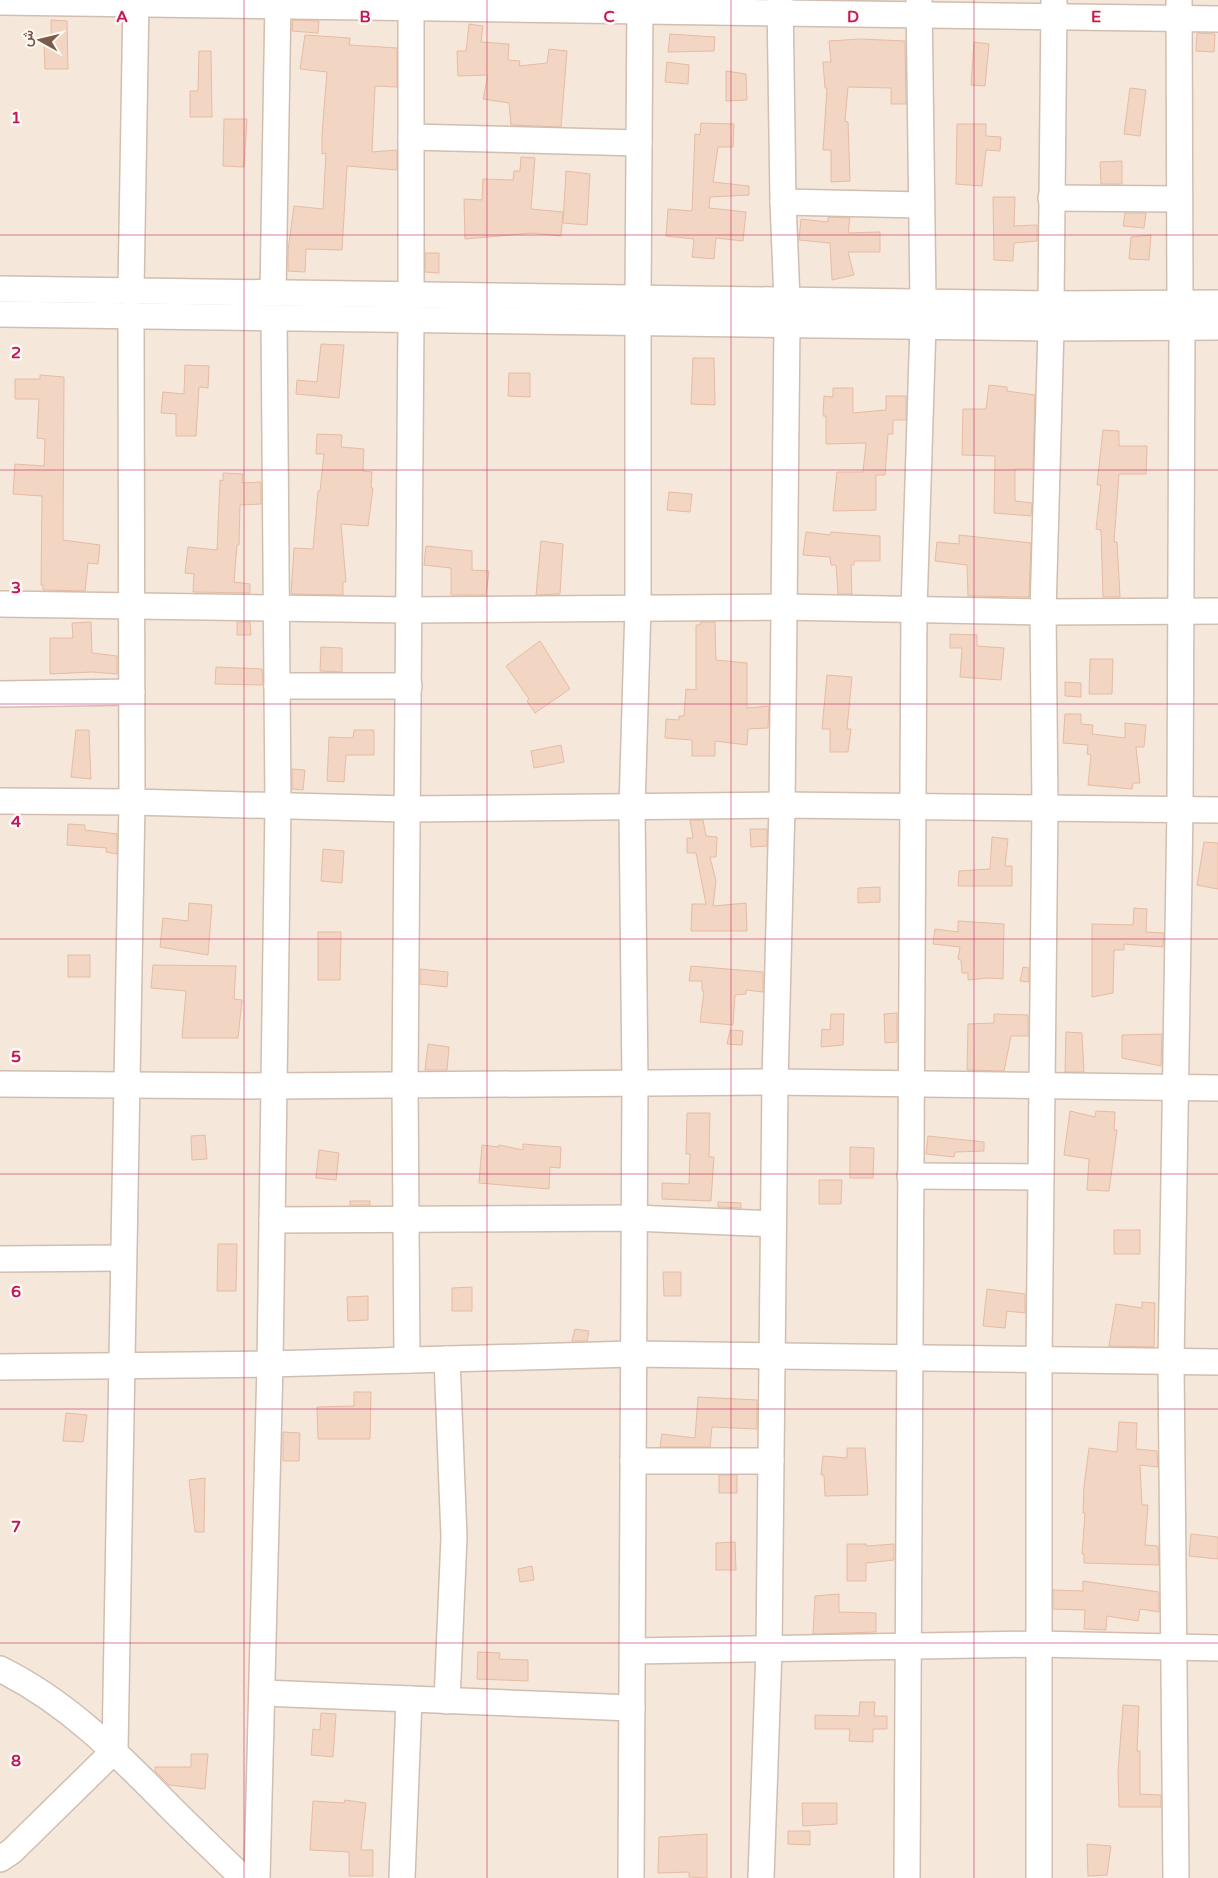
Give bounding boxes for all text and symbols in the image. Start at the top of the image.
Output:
text: A [116,7,128,27]
text: B [359,7,371,27]
text: C [603,7,615,27]
text: D [847,7,859,27]
text: E [1091,7,1101,27]
north arrow [15,15,65,65]
text: ش [18,29,37,48]
text: 1 [11,108,21,128]
text: 2 [11,343,21,363]
text: 3 [11,578,21,598]
text: 4 [11,812,21,832]
text: 5 [11,1047,21,1067]
text: 6 [11,1282,21,1302]
text: 7 [11,1517,21,1537]
text: 8 [11,1751,21,1771]

